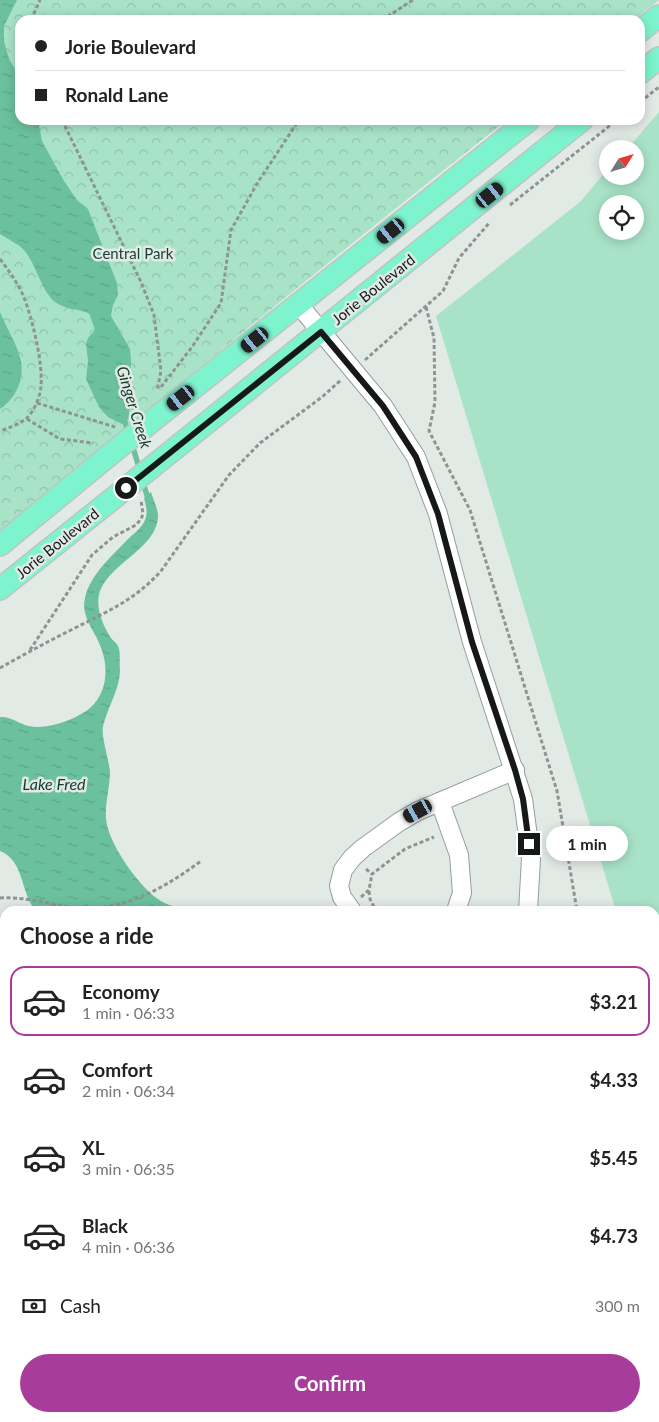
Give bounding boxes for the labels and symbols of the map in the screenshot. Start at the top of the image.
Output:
north arrow [599,140,644,185]
car [473,180,506,210]
car [374,216,407,246]
park label: Central Park [93,244,174,262]
street label: Jorie Boulevard [328,250,418,328]
car [238,325,271,355]
water label: Ginger Creek [113,364,157,451]
car [164,383,197,413]
route start [115,477,137,499]
street label: Jorie Boulevard [12,504,102,582]
water label: Lake Fred [22,774,86,793]
car [401,797,434,825]
callout: 1 min [546,826,629,862]
route end [518,833,540,855]

